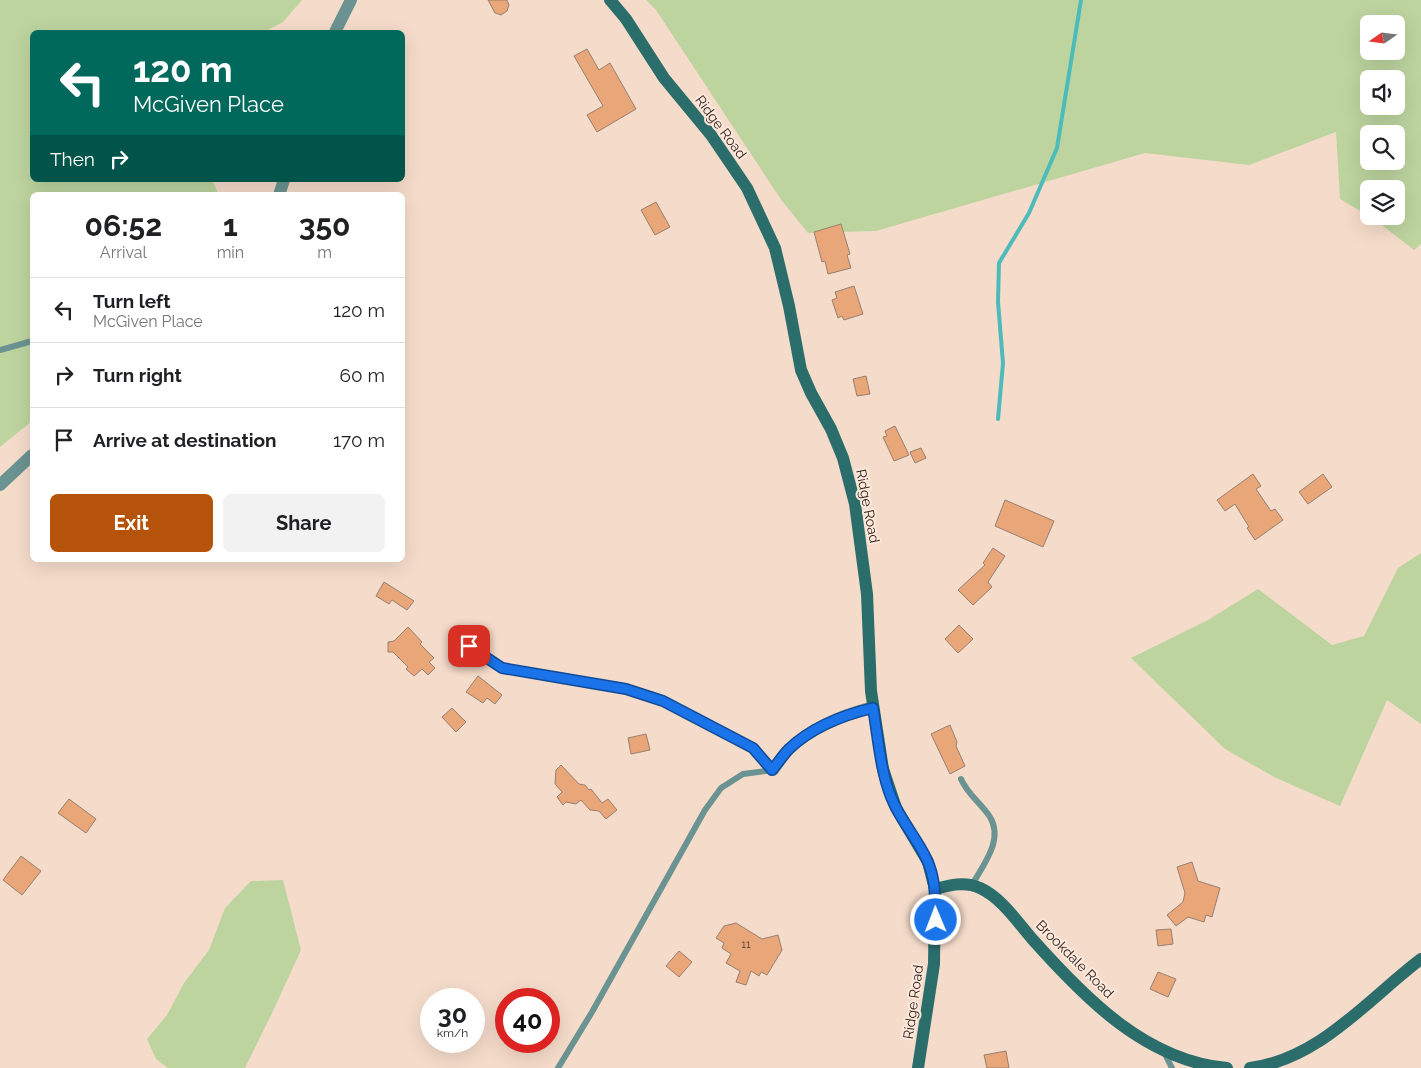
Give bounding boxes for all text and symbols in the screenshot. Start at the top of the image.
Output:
north arrow [1360,15,1405,60]
map controls [1360,15,1405,225]
text: 120 m [133,49,233,90]
icon: left [50,50,115,115]
button: sound [1360,70,1405,115]
text: McGiven Place [133,91,284,117]
street label: Ridge Road [692,92,750,162]
button: search [1360,125,1405,170]
icon: right [105,145,133,173]
text: Then [50,148,95,170]
button: layers [1360,180,1405,225]
text: 06:52 [85,208,162,243]
text: 1 [223,208,238,243]
text: 350 [299,208,350,243]
text: Arrival [100,243,147,262]
text: min [217,243,244,262]
text: m [317,243,332,262]
text: Turn left [93,290,170,312]
icon: left [50,296,78,324]
text: 120 m [333,299,385,321]
text: McGiven Place [93,312,203,331]
icon: right [50,361,78,389]
text: Turn right [93,364,182,386]
text: 60 m [340,364,385,386]
icon: arrive [50,426,78,454]
text: Arrive at destination [93,429,277,451]
text: 170 m [333,429,385,451]
street label: Ridge Road [853,468,883,544]
button: Exit [50,494,213,552]
button: Share [223,494,385,552]
pin [448,625,490,667]
icon: arrive [455,632,483,660]
position arrow [909,893,961,945]
street label: Brookdale Road [1033,917,1117,1001]
house number: 11 [741,938,751,951]
street label: Ridge Road [900,964,926,1040]
speed limit sign: 40 [495,988,560,1053]
text: 30 [438,999,467,1029]
text: km/h [437,1026,468,1040]

